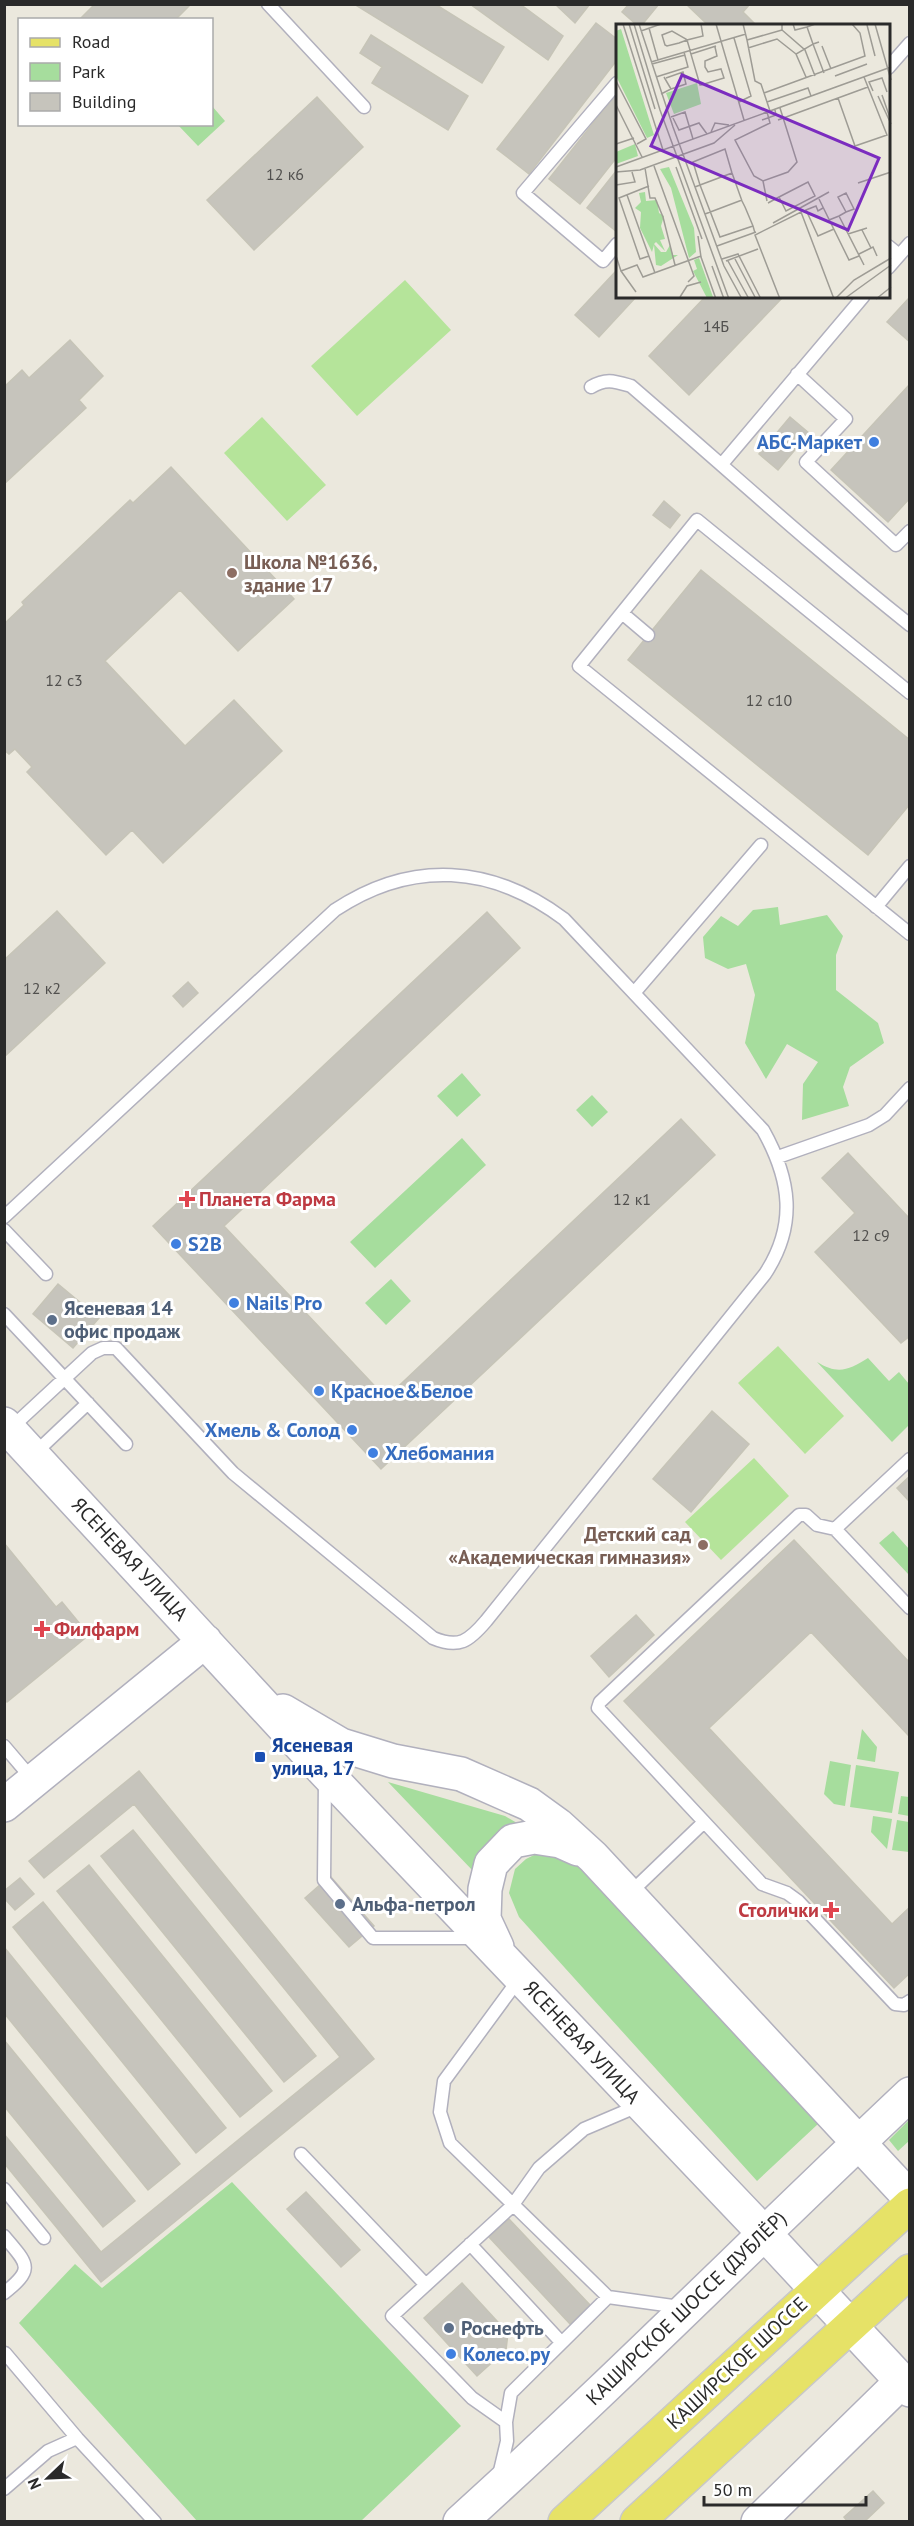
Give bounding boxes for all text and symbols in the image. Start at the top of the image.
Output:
legend [18,18,213,126]
inset map [616,24,890,298]
text: Road [72,30,110,53]
text: Park [72,60,105,83]
text: Building [72,90,136,113]
house number: 12 к6 [266,164,304,184]
house number: 14Б [703,316,729,336]
place label: АБС-Маркет [757,429,863,455]
marker: АБС-Маркет [867,435,881,449]
place label: Школа №1636, здание 17 [244,549,378,598]
marker: Школа №1636, здание 17 [225,566,239,580]
house number: 12 с3 [45,670,83,690]
house number: 12 с10 [746,690,792,710]
house number: 12 к2 [23,978,61,998]
place label: Планета Фарма [199,1186,336,1212]
house number: 12 к1 [613,1189,651,1209]
marker: Планета Фарма [180,1192,194,1206]
house number: 12 с9 [852,1225,890,1245]
place label: S2B [188,1231,222,1257]
marker: S2B [169,1237,183,1251]
place label: Nails Pro [246,1290,323,1316]
place label: Ясеневая 14 офис продаж [64,1295,181,1344]
marker: Nails Pro [227,1296,241,1310]
marker: Ясеневая 14 офис продаж [45,1313,59,1327]
place label: Красное&Белое [331,1378,473,1404]
marker: Красное&Белое [312,1384,326,1398]
place label: Хмель & Солод [205,1417,341,1443]
marker: Хмель & Солод [345,1423,359,1437]
place label: Хлебомания [385,1440,494,1466]
marker: Хлебомания [366,1446,380,1460]
street label: ЯСЕНЕВАЯ УЛИЦА [66,1492,194,1626]
place label: Детский сад «Академическая гимназия» [448,1521,692,1570]
marker: Детский сад «Академическая гимназия» [696,1538,710,1552]
place label: Филфарм [54,1616,139,1642]
marker: Филфарм [35,1622,49,1636]
place label: Ясеневая улица, 17 [271,1732,355,1781]
marker: Ясеневая улица, 17 [253,1750,267,1764]
place label: Альфа-петрол [352,1891,476,1917]
marker: Альфа-петрол [333,1897,347,1911]
place label: Столички [738,1897,819,1923]
marker: Столички [824,1903,838,1917]
street label: ЯСЕНЕВАЯ УЛИЦА [518,1975,646,2109]
street label: КАШИРСКОЕ ШОССЕ (ДУБЛЁР) [581,2206,791,2410]
street label: КАШИРСКОЕ ШОССЕ [662,2292,812,2434]
place label: Роснефть [461,2315,544,2341]
marker: Роснефть [442,2321,456,2335]
place label: Колесо.ру [463,2341,550,2367]
marker: Колесо.ру [444,2347,458,2361]
north arrow [18,2448,78,2508]
scale bar [704,2469,866,2507]
text: N [23,2475,45,2493]
text: 50 m [713,2478,752,2501]

